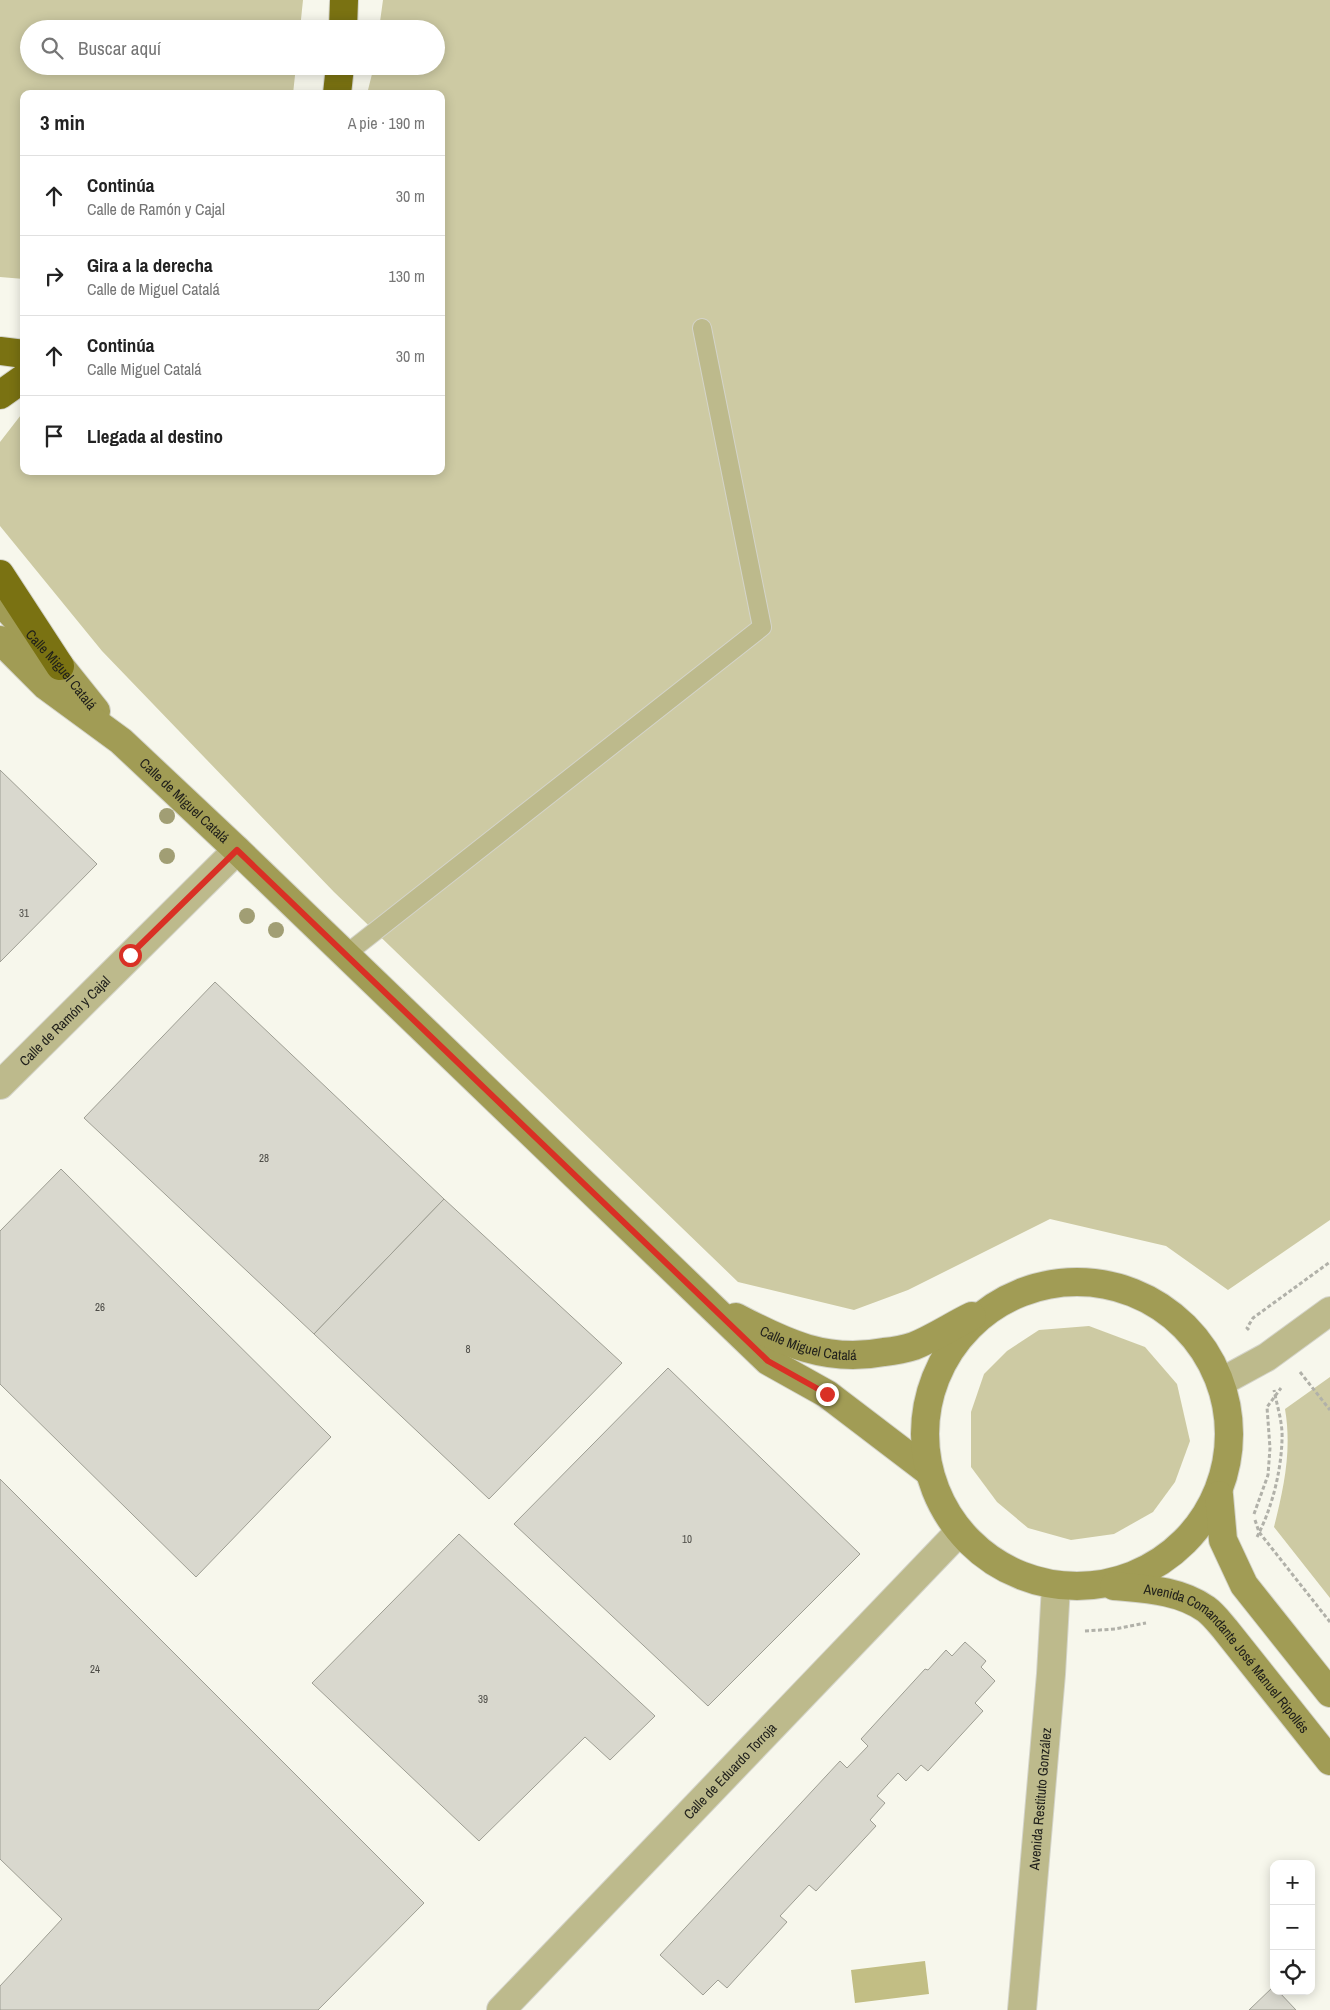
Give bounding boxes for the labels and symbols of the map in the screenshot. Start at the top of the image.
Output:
street label: Calle Miguel Catalá [22,626,101,714]
street label: Calle de Miguel Catalá [136,754,233,847]
house number: 31 [19,906,29,920]
route start [119,944,142,967]
street label: Calle de Ramón y Cajal [15,972,114,1070]
house number: 28 [259,1151,269,1165]
house number: 26 [95,1300,105,1314]
street label: Calle Miguel Catalá [757,1322,857,1364]
house number: 8 [465,1342,471,1356]
route end [816,1383,839,1406]
house number: 10 [682,1532,692,1546]
street label: Avenida Comandante José Manuel Ripollés [1142,1580,1313,1737]
house number: 24 [90,1662,100,1676]
house number: 39 [478,1692,488,1706]
street label: Calle de Eduardo Torroja [680,1718,781,1823]
street label: Avenida Restituto González [1025,1727,1055,1872]

